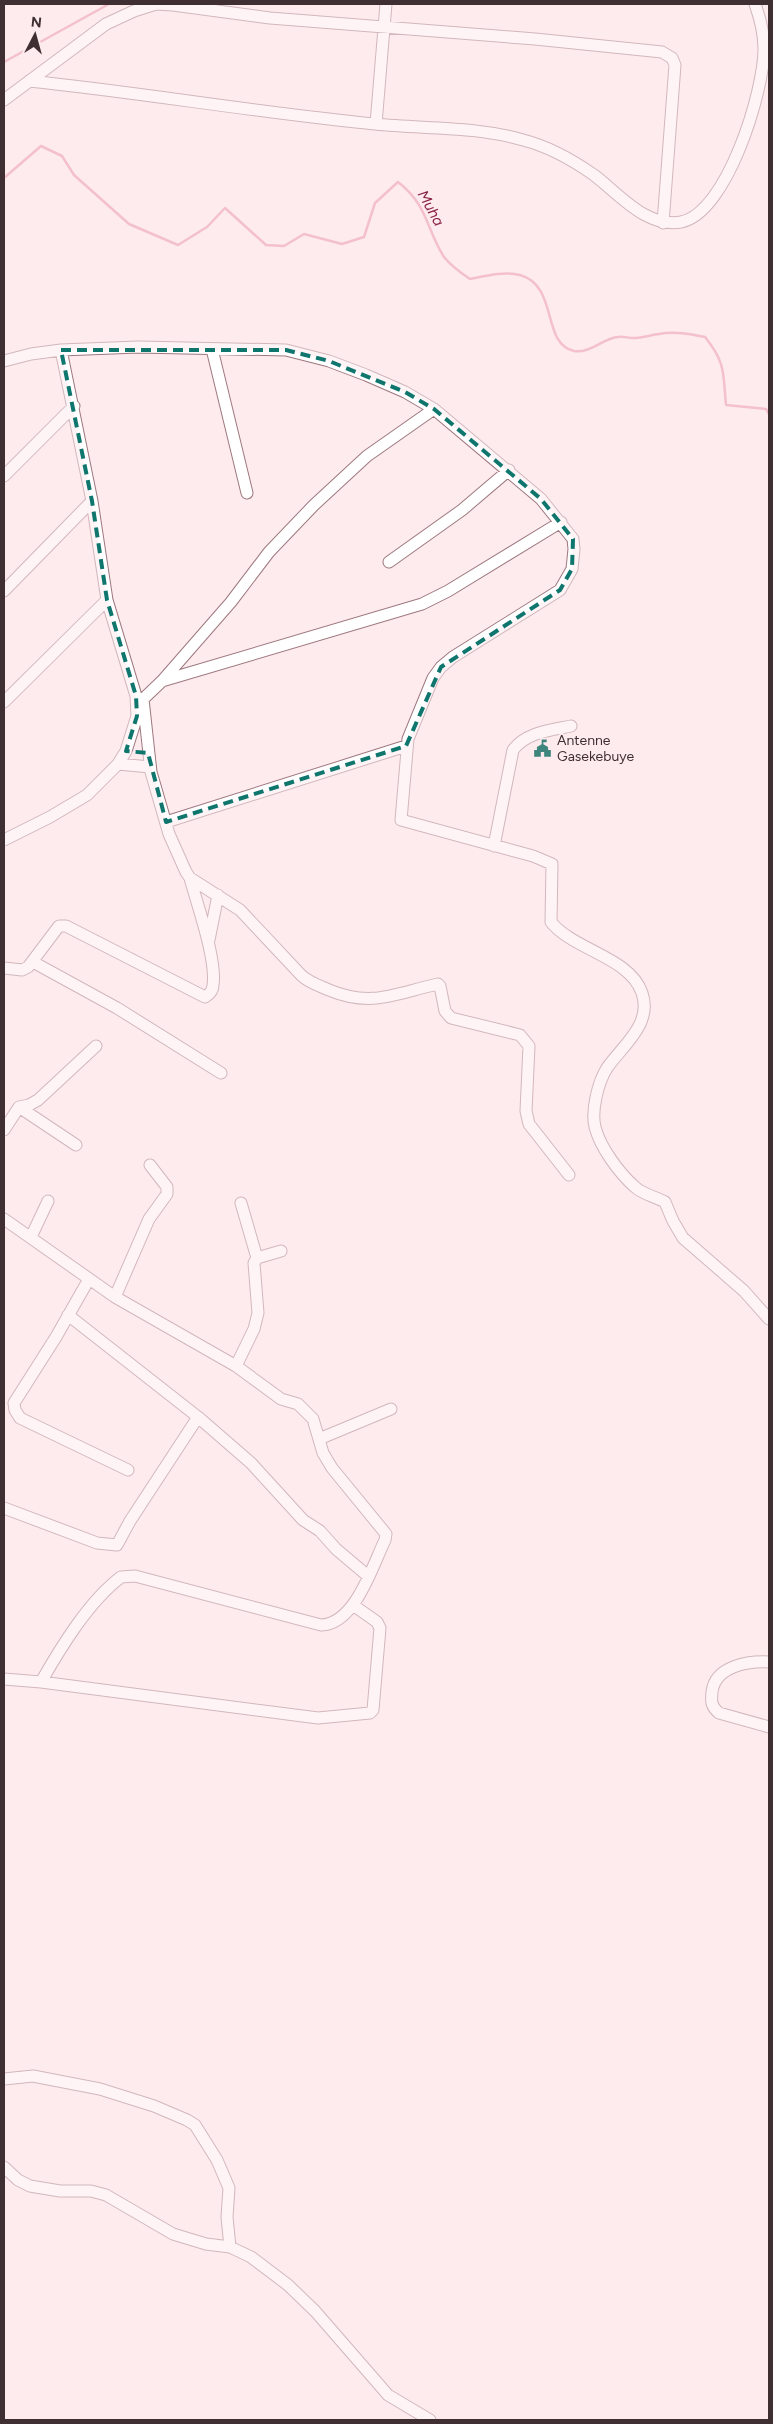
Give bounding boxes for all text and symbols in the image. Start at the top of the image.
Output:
north arrow [10,10,60,60]
text: N [30,14,43,32]
water label: Muha [414,187,448,229]
place label: Antenne Gasekebuye [557,732,634,765]
public building icon: Antenne Gasekebuye [533,738,553,758]

